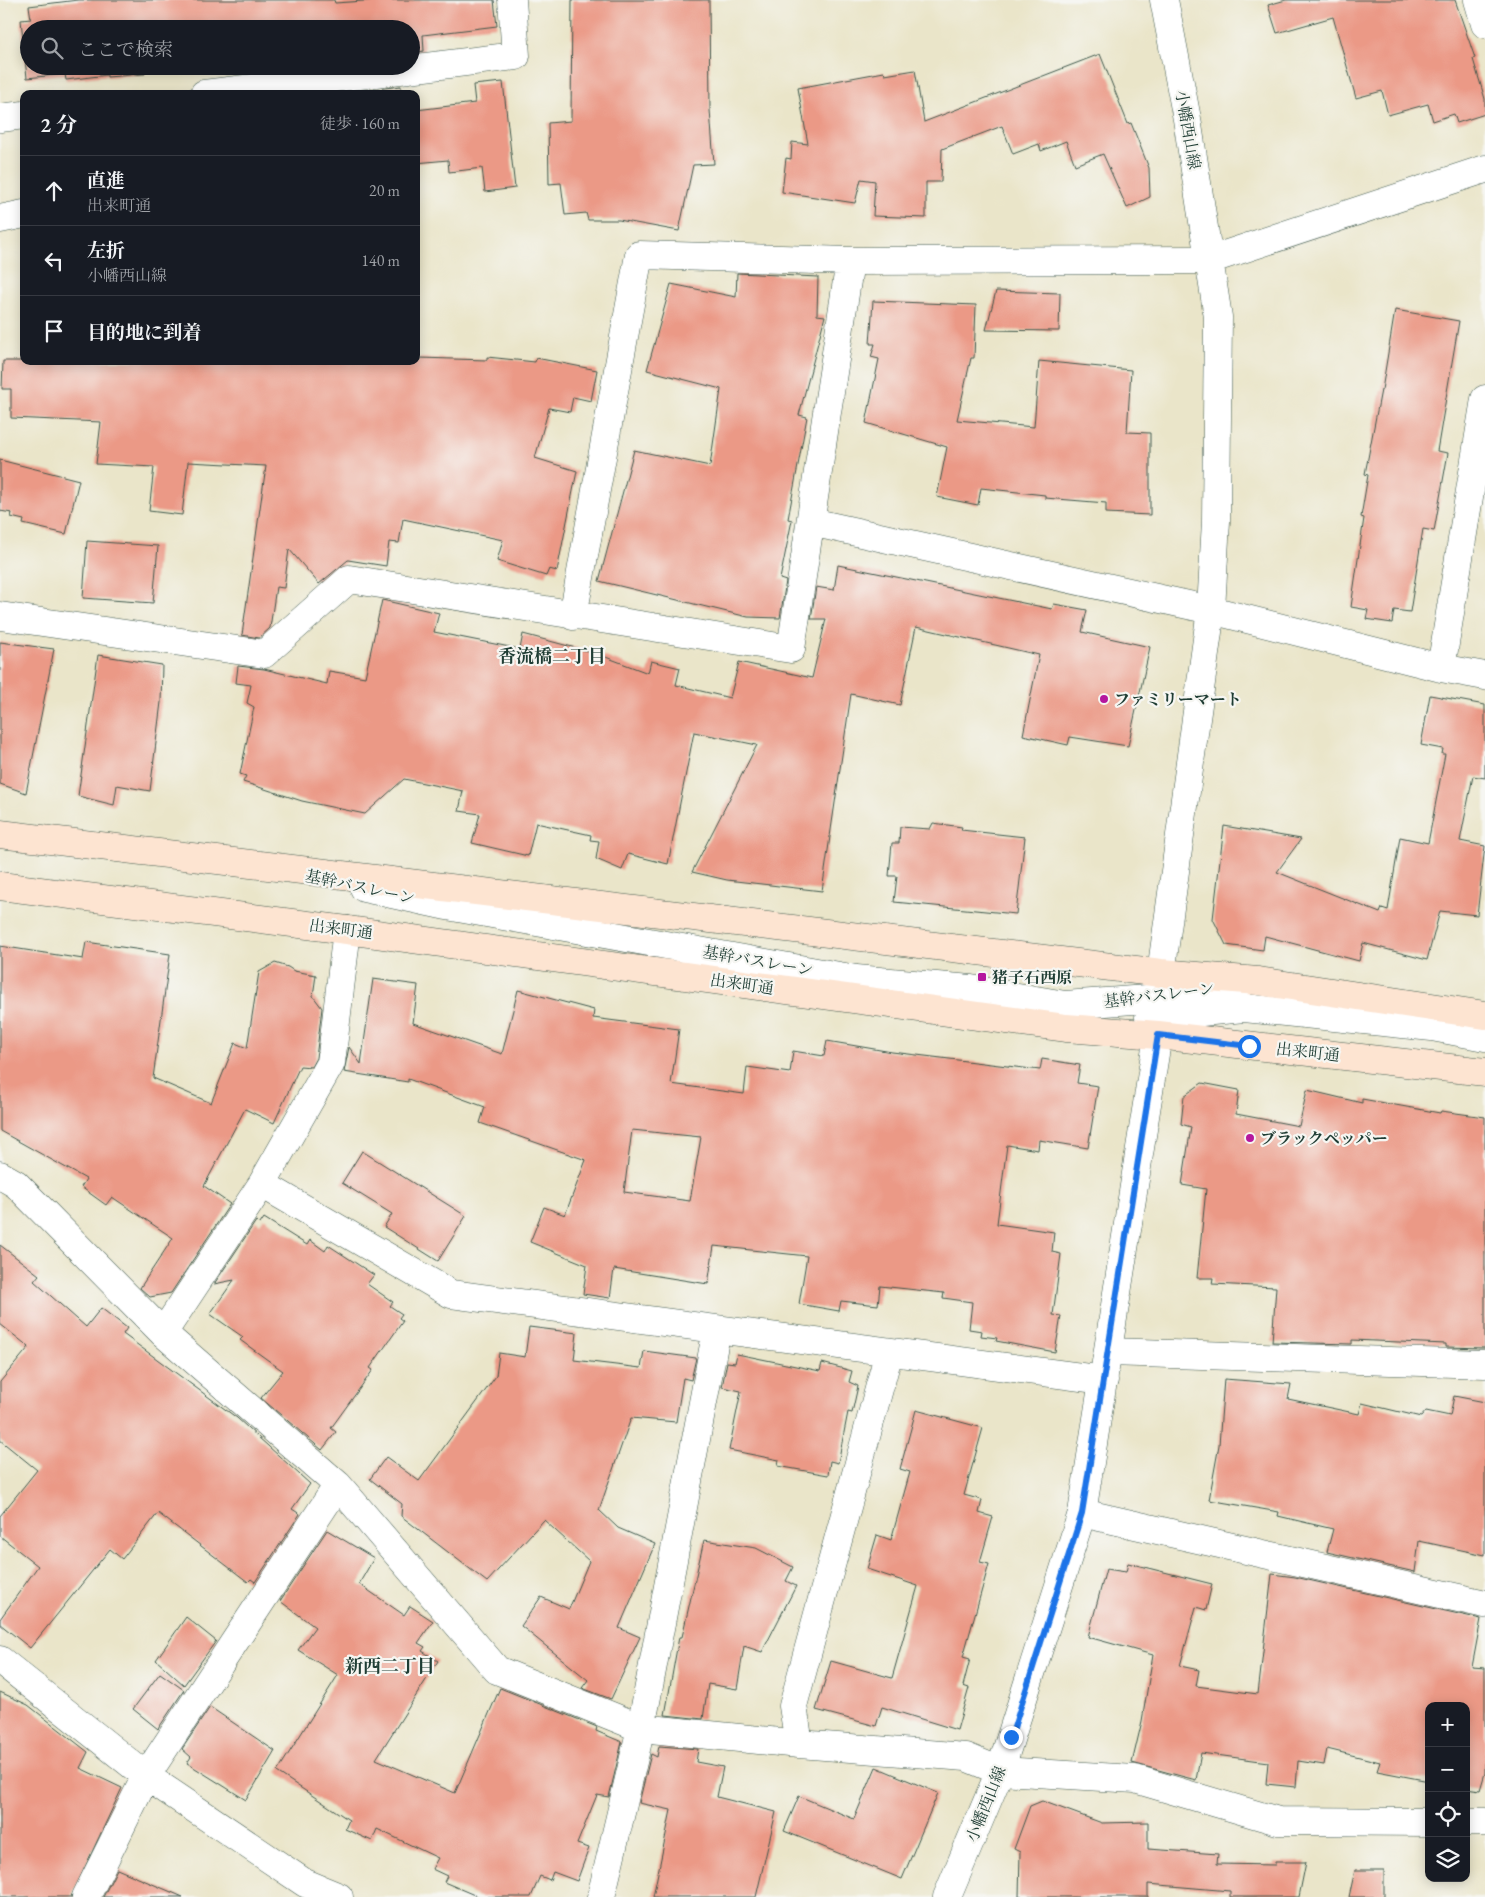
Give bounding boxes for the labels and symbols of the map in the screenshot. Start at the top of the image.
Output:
street label: 小幡西山線 [1171,89,1205,171]
district label: 香流橋二丁目 [498,644,606,667]
place label: ファミリーマート [1114,689,1242,710]
marker: ファミリーマート [1098,693,1110,705]
street label: 基幹バスレーン [303,865,417,909]
street label: 出来町通 [308,915,374,943]
street label: 基幹バスレーン [701,941,815,981]
place label: 猪子石西原 [992,967,1072,988]
street label: 出来町通 [709,969,775,999]
marker: 猪子石西原 [976,971,988,983]
street label: 基幹バスレーン [1102,978,1216,1012]
route start [1238,1035,1261,1058]
street label: 出来町通 [1275,1038,1341,1066]
place label: ブラックペッパー [1260,1128,1388,1149]
marker: ブラックペッパー [1244,1132,1256,1144]
district label: 新西二丁目 [345,1654,435,1677]
route end [1000,1726,1023,1749]
street label: 小幡西山線 [961,1763,1011,1845]

